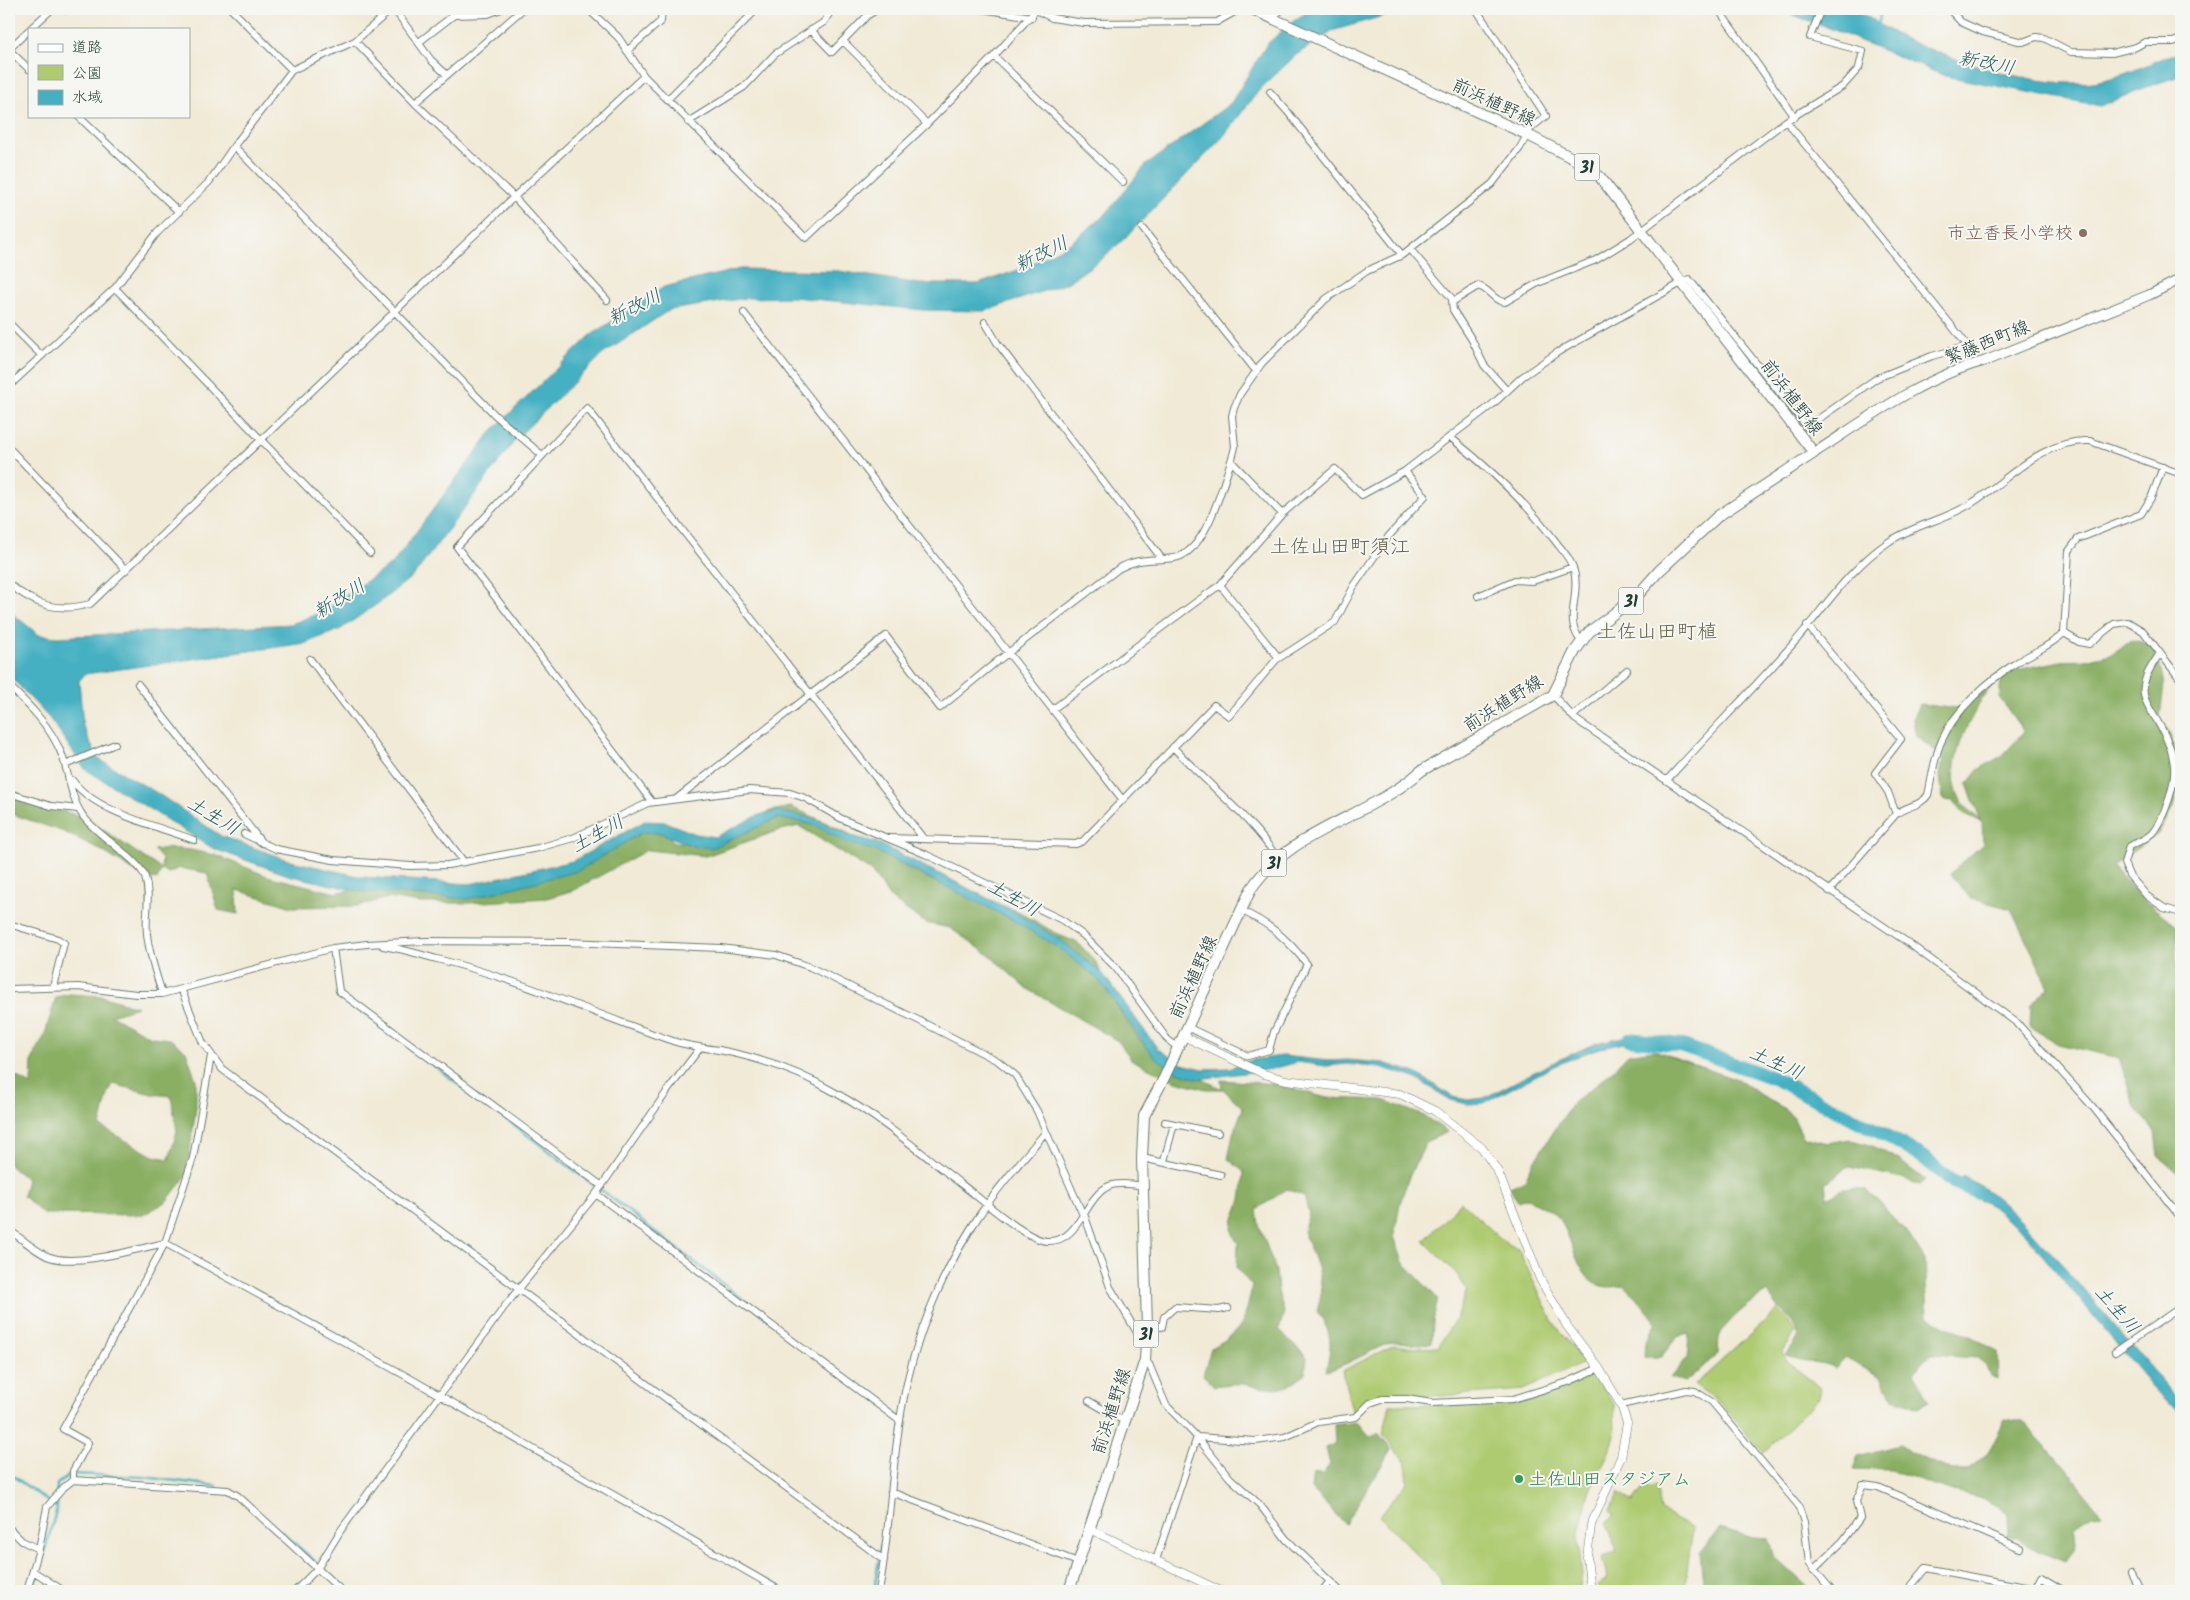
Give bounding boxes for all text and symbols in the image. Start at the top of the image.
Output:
legend [28,28,190,118]
text: 道路 [72,36,102,60]
water label: 新改川 [1956,44,2017,84]
text: 公園 [72,62,102,86]
street label: 前浜植野線 [1446,71,1540,136]
text: 水域 [72,86,102,110]
road number: 31 [1574,154,1600,180]
place label: 市立香長小学校 [1947,220,2073,249]
marker: 市立香長小学校 [2077,227,2089,239]
water label: 新改川 [1010,229,1074,281]
water label: 新改川 [603,281,667,334]
street label: 繁藤西町線 [1940,313,2035,374]
street label: 前浜植野線 [1752,353,1829,443]
district label: 土佐山田町須江 [1270,532,1410,564]
water label: 新改川 [308,572,372,628]
road number: 31 [1618,588,1644,614]
district label: 土佐山田町植 [1597,617,1717,649]
street label: 前浜植野線 [1458,668,1550,740]
water label: 土生川 [181,789,245,844]
water label: 土生川 [566,808,630,862]
road number: 31 [1262,850,1286,876]
water label: 土生川 [981,872,1045,926]
street label: 前浜植野線 [1162,931,1227,1025]
water label: 土生川 [1744,1039,1808,1089]
water label: 土生川 [2086,1279,2147,1342]
road number: 31 [1134,1320,1158,1348]
street label: 前浜植野線 [1085,1364,1140,1459]
place label: 土佐山田スタジアム [1529,1466,1691,1495]
marker: 土佐山田スタジアム [1513,1473,1525,1485]

